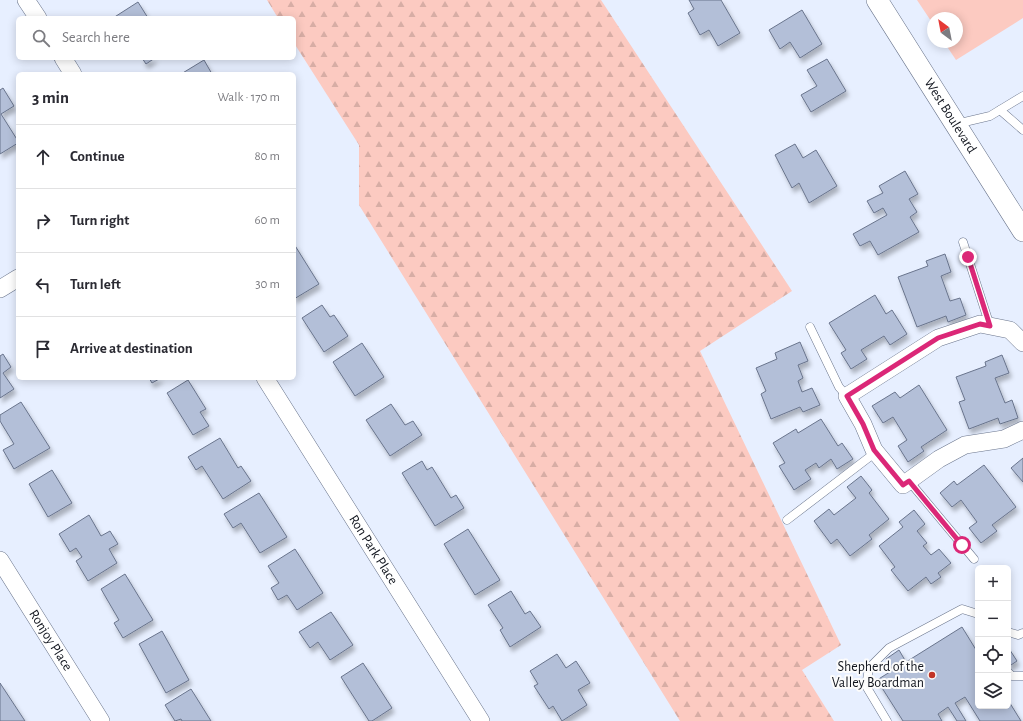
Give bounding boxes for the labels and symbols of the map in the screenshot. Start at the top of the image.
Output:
north arrow [927,12,963,48]
street label: West Boulevard [921,76,979,156]
route end [959,248,977,266]
street label: Ron Park Place [346,513,400,587]
route start [953,536,971,554]
street label: Ronjoy Place [26,608,75,673]
place label: Shepherd of the Valley Boardman [832,660,924,690]
marker: Shepherd of the Valley Boardman [927,670,937,680]

